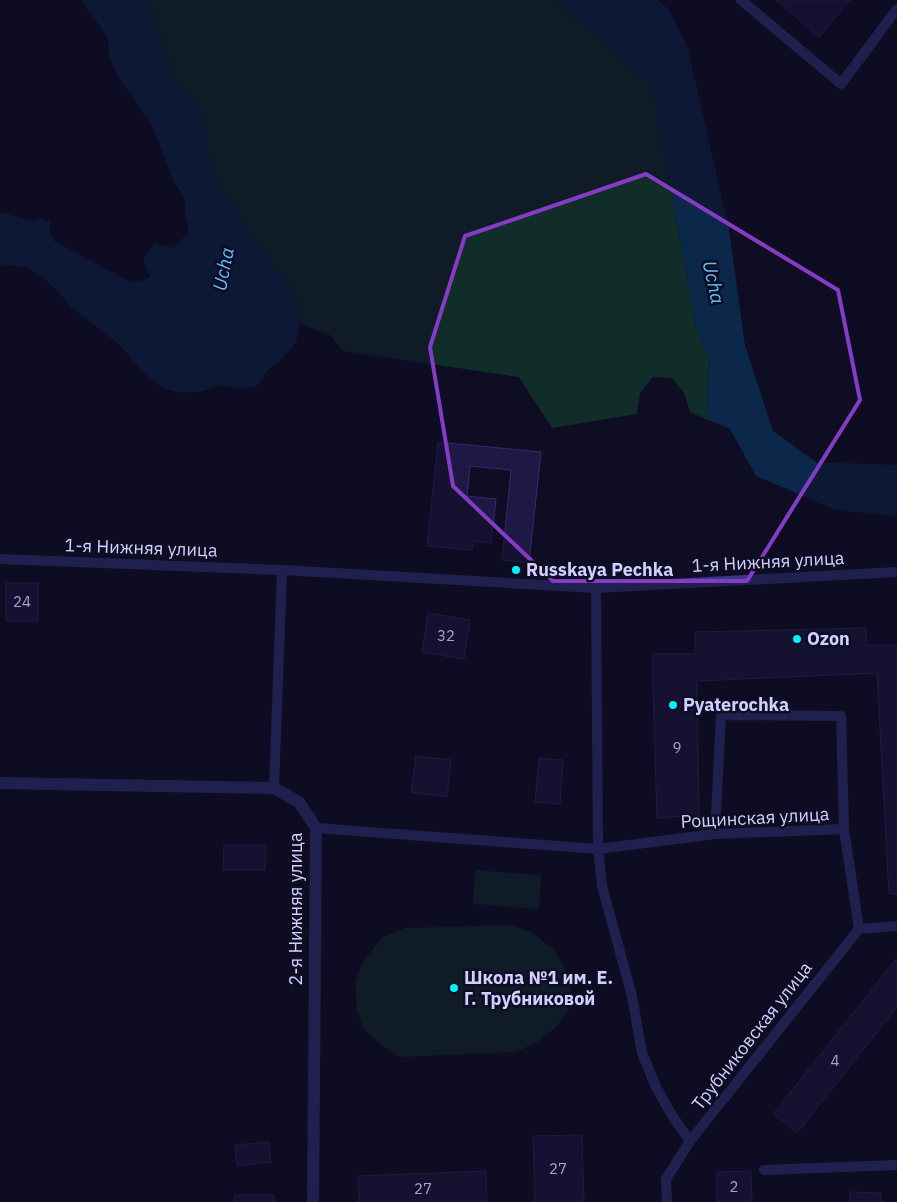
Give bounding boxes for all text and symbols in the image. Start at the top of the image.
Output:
water label: Ucha [207,245,239,293]
water label: Ucha [698,258,730,306]
street label: 1-я Нижняя улица [64,533,218,562]
street label: 1-я Нижняя улица [691,546,845,577]
place label: Russkaya Pechka [526,558,673,581]
marker: Russkaya Pechka [510,564,522,576]
house number: 24 [13,592,31,611]
house number: 32 [437,626,455,645]
place label: Ozon [807,627,850,650]
marker: Ozon [791,633,803,645]
place label: Pyaterochka [683,693,789,716]
marker: Pyaterochka [667,699,679,711]
house number: 9 [672,738,682,757]
street label: Рощинская улица [680,802,830,833]
street label: 2-я Нижняя улица [284,832,307,985]
street label: Трубниковская улица [687,957,817,1114]
place label: Школа №1 им. Е. Г. Трубниковой [464,966,613,1010]
marker: Школа №1 им. Е. Г. Трубниковой [448,982,460,994]
house number: 4 [830,1051,840,1070]
house number: 27 [549,1159,567,1178]
house number: 2 [729,1177,739,1196]
house number: 27 [414,1179,432,1198]

